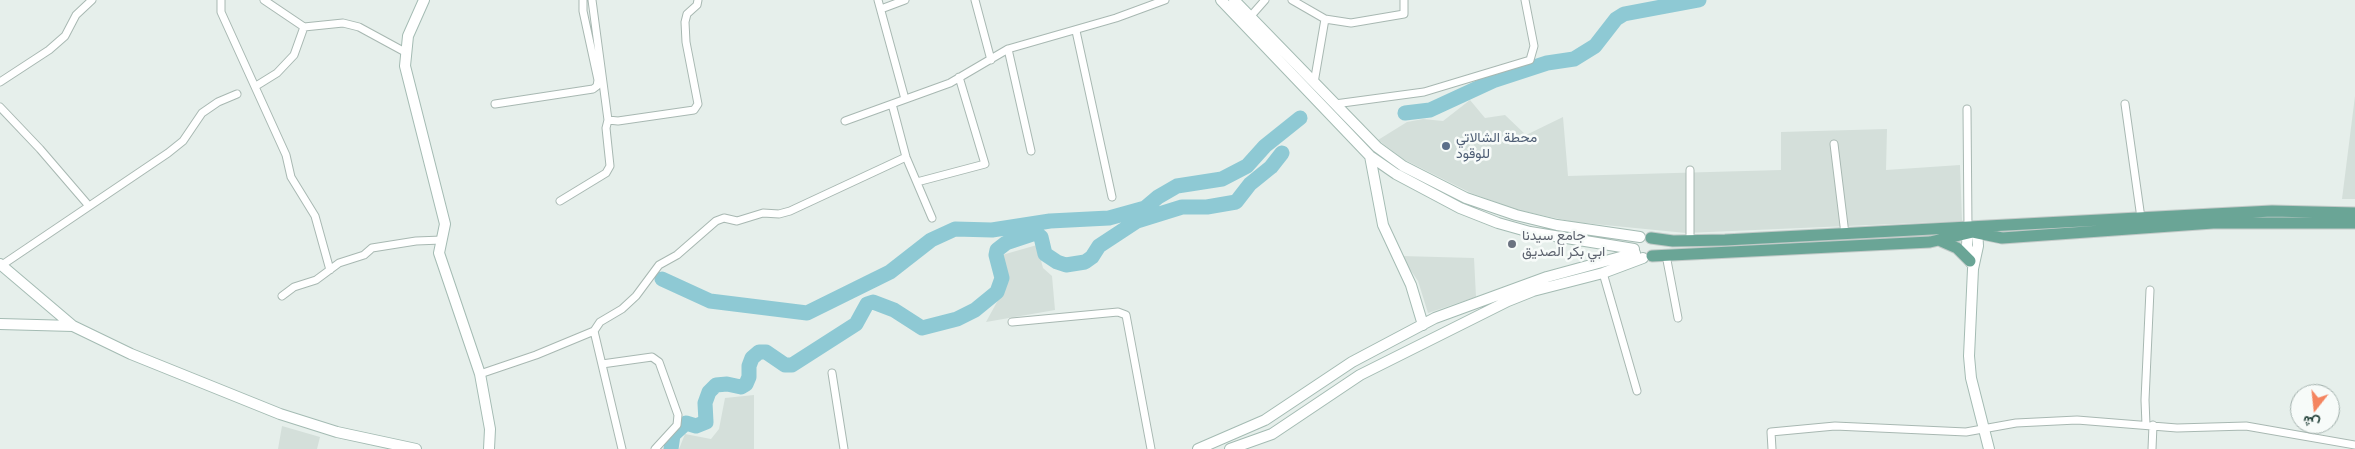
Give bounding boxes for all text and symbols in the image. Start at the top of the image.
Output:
place label: محطة الشالاتي للوقود [1456,130,1537,162]
marker: محطة الشالاتي للوقود [1440,140,1452,152]
place label: جامع سيدنا ابي بكر الصديق [1522,228,1605,260]
marker: جامع سيدنا ابي بكر الصديق [1506,238,1518,250]
north arrow [2290,384,2340,434]
text: ش [2301,412,2321,433]

